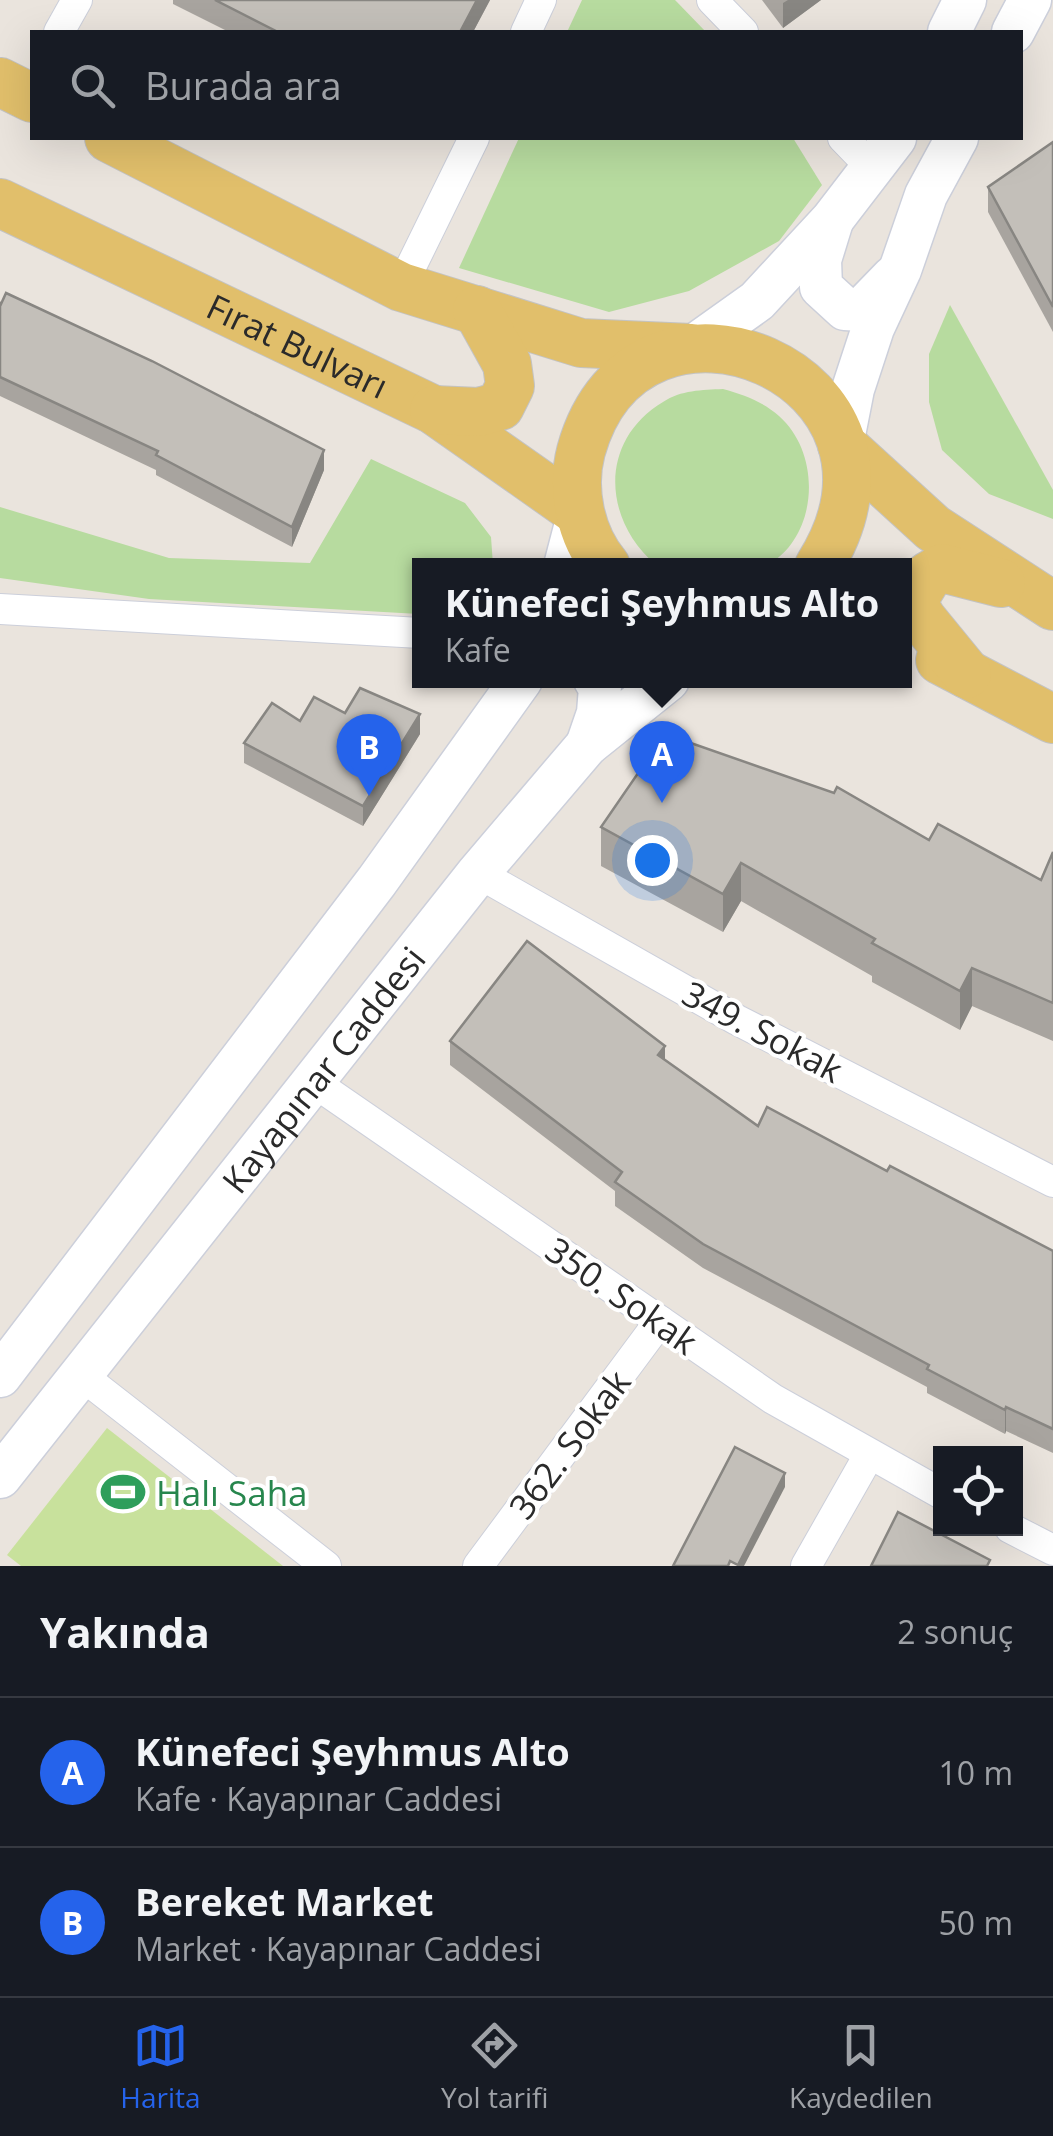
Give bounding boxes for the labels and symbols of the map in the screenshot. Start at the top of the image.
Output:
street label: Fırat Bulvarı [200,282,396,408]
pin: B [336,714,402,796]
pin: A [630,720,694,803]
your location [627,835,678,886]
street label: Kayapınar Caddesi [211,936,435,1202]
street label: 349. Sokak [675,969,852,1093]
street label: 350. Sokak [537,1226,708,1365]
street label: 362. Sokak [498,1360,641,1528]
sports icon: Halı Saha [99,1468,147,1516]
place label: Halı Saha [156,1469,308,1516]

